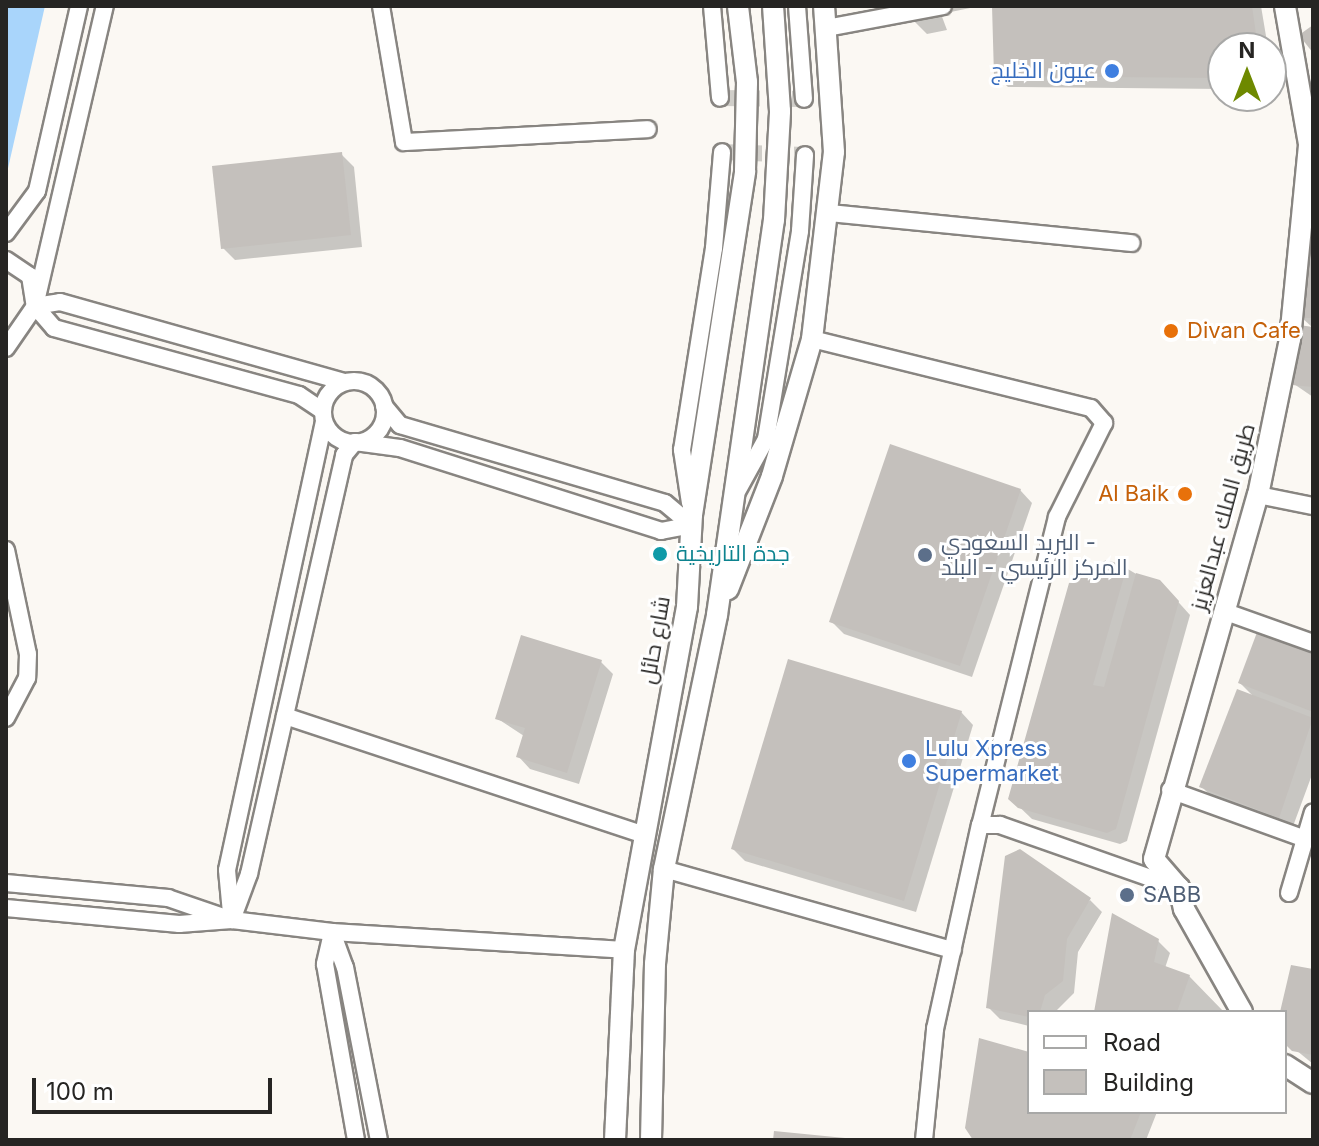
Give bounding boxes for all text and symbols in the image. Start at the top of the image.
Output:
north arrow [1207,32,1287,112]
text: N [1239,37,1255,63]
place label: عيون الخليج [991,58,1096,84]
marker: عيون الخليج [1103,62,1121,80]
place label: Divan Cafe [1187,318,1301,344]
marker: Divan Cafe [1162,322,1180,340]
street label: طريق الملك عبدالعزيز [1185,421,1261,613]
place label: Al Baik [1098,481,1169,507]
marker: Al Baik [1176,485,1194,503]
place label: البريد السعودي - المركز الرئيسي - البلد [941,529,1128,580]
place label: جدة التاريخية [676,541,790,567]
marker: جدة التاريخية [651,545,669,563]
marker: البريد السعودي - المركز الرئيسي - البلد [916,546,934,564]
street label: شارع حائل [634,594,676,686]
place label: Lulu Xpress Supermarket [925,735,1059,786]
marker: Lulu Xpress Supermarket [900,752,918,770]
place label: SABB [1143,882,1201,908]
marker: SABB [1118,886,1136,904]
legend [1027,1010,1287,1114]
text: Road [1103,1028,1161,1057]
scale bar [36,1062,276,1112]
text: Building [1103,1068,1194,1097]
text: 100 m [46,1077,114,1106]

